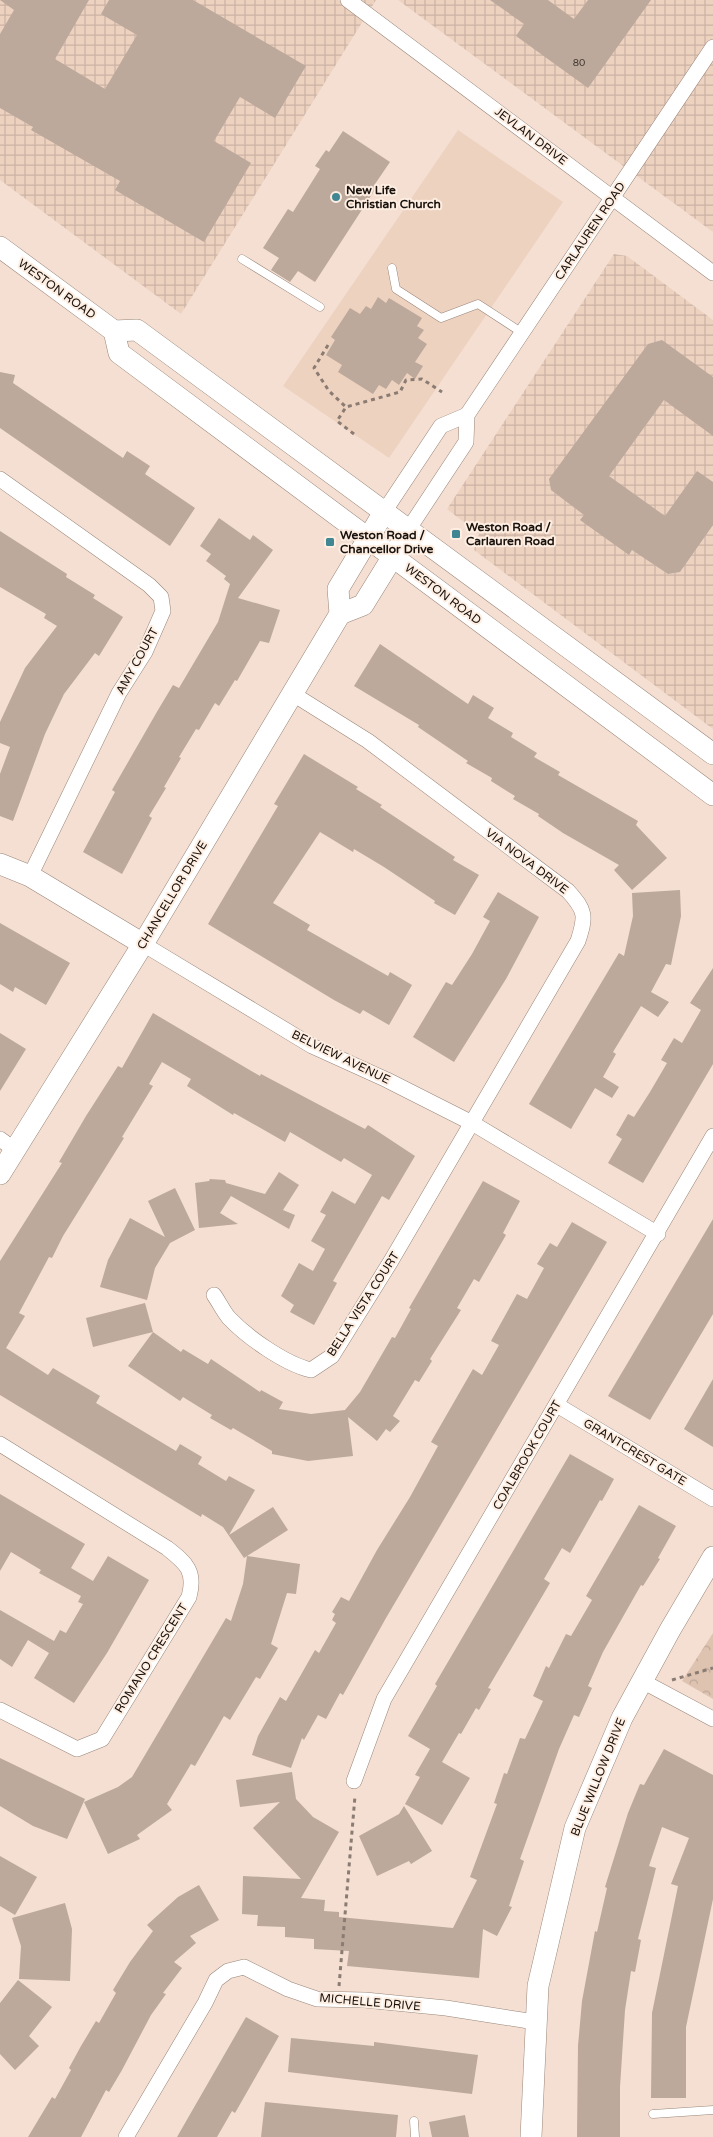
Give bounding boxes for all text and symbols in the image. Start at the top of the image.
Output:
house number: 80 [573,57,585,69]
street label: JEVLAN DRIVE [492,104,570,168]
street label: CARLAUREN ROAD [552,179,628,283]
place label: New Life Christian Church [346,183,441,211]
marker: New Life Christian Church [330,191,342,203]
street label: WESTON ROAD [16,256,98,322]
place label: Weston Road / Carlauren Road [466,520,554,548]
place label: Weston Road / Chancellor Drive [340,528,434,556]
marker: Weston Road / Carlauren Road [450,528,462,540]
marker: Weston Road / Chancellor Drive [324,536,336,548]
street label: WESTON ROAD [402,561,484,627]
street label: AMY COURT [113,625,161,697]
street label: VIA NOVA DRIVE [483,825,571,897]
street label: CHANCELLOR DRIVE [134,838,210,952]
street label: BELVIEW AVENUE [290,1027,393,1087]
street label: BELLA VISTA COURT [324,1249,402,1359]
street label: COALBROOK COURT [490,1397,564,1512]
street label: GRANTCREST GATE [581,1416,689,1488]
street label: ROMANO CRESCENT [112,1600,191,1715]
street label: BLUE WILLOW DRIVE [568,1716,628,1838]
street label: MICHELLE DRIVE [319,1991,422,2013]

